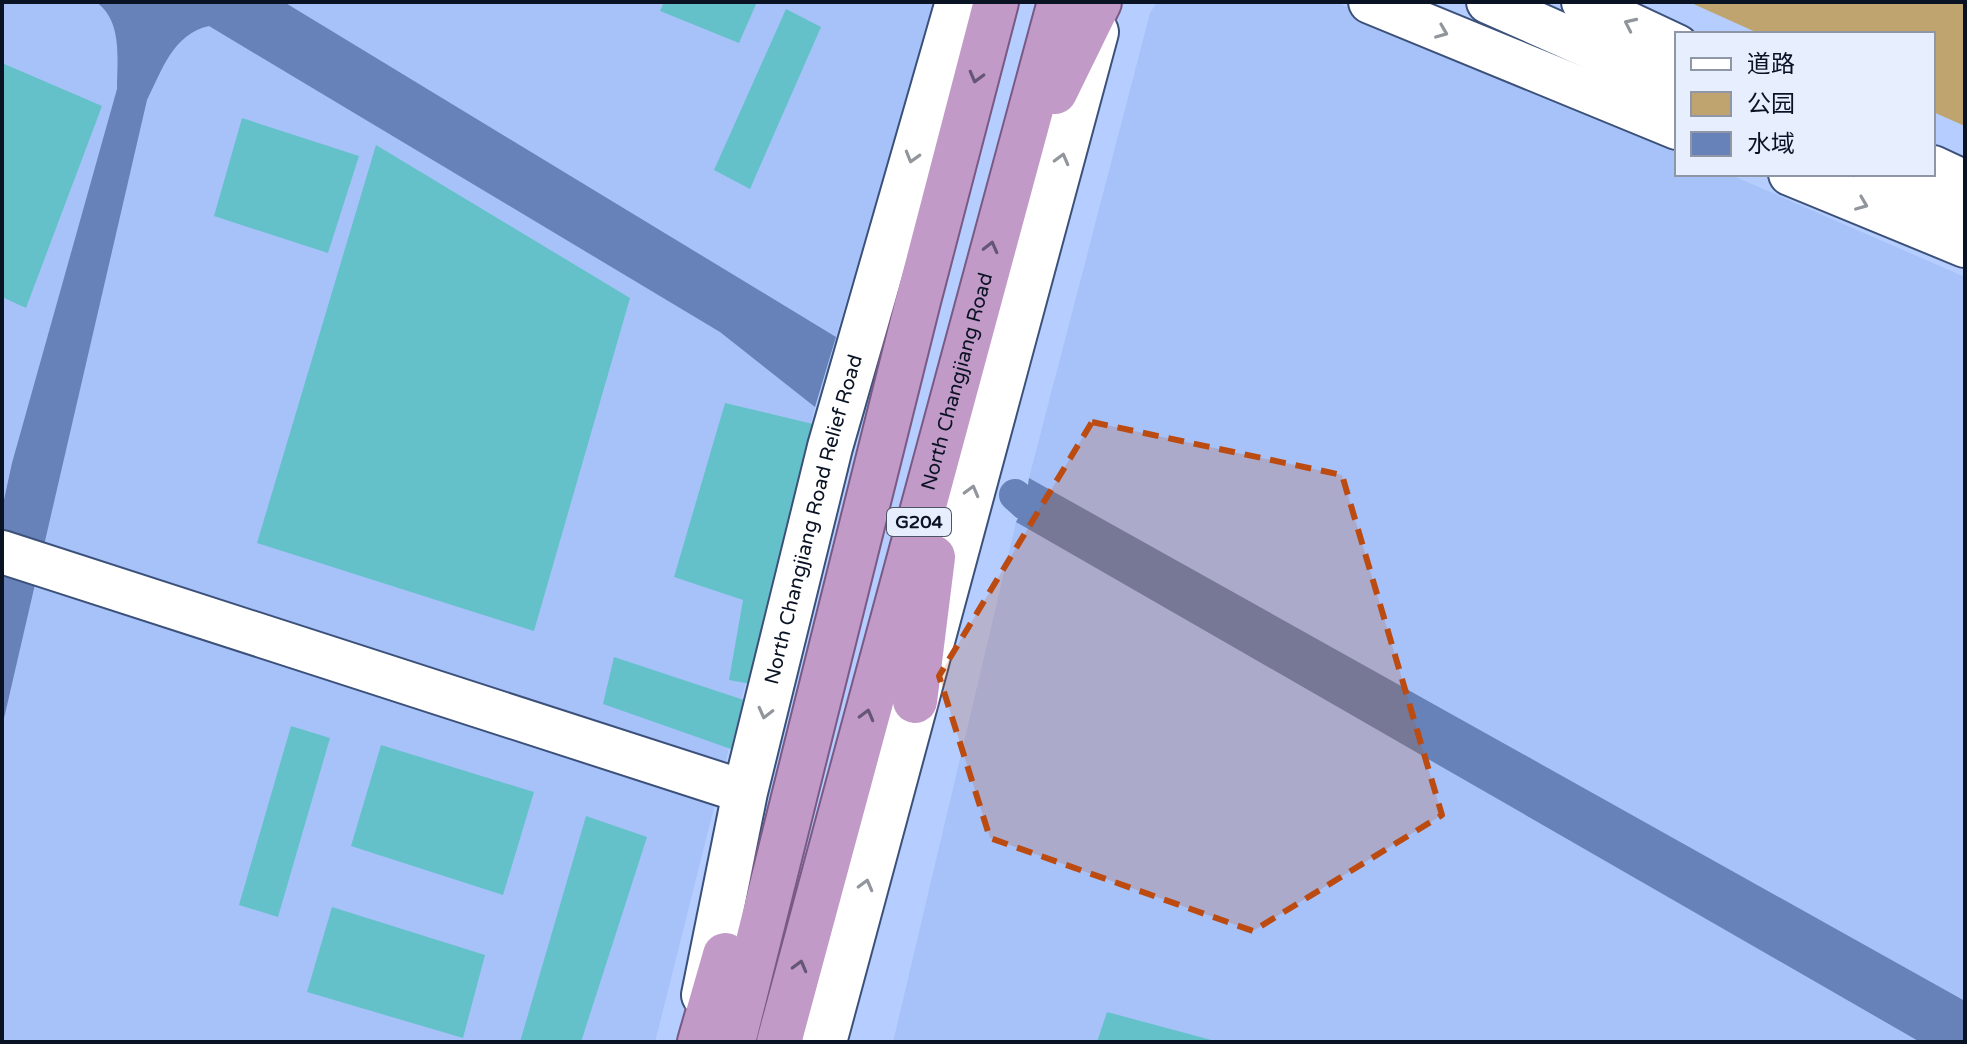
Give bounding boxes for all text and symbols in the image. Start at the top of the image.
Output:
one-way arrow [1624,18,1638,34]
one-way arrow [1434,22,1448,38]
legend [1675,32,1935,176]
text: 道路 [1747,50,1795,79]
one-way arrow [969,70,986,84]
text: 公园 [1747,90,1795,119]
text: 水域 [1747,130,1795,159]
one-way arrow [905,150,921,164]
one-way arrow [1053,152,1069,166]
one-way arrow [1854,194,1868,210]
one-way arrow [982,241,999,254]
street label: North Changjiang Road [917,270,998,493]
street label: North Changjiang Road Relief Road [760,352,868,687]
one-way arrow [962,484,979,498]
road number: G204 [887,508,951,536]
one-way arrow [757,706,774,719]
one-way arrow [858,708,875,722]
one-way arrow [856,879,873,893]
one-way arrow [790,959,807,973]

